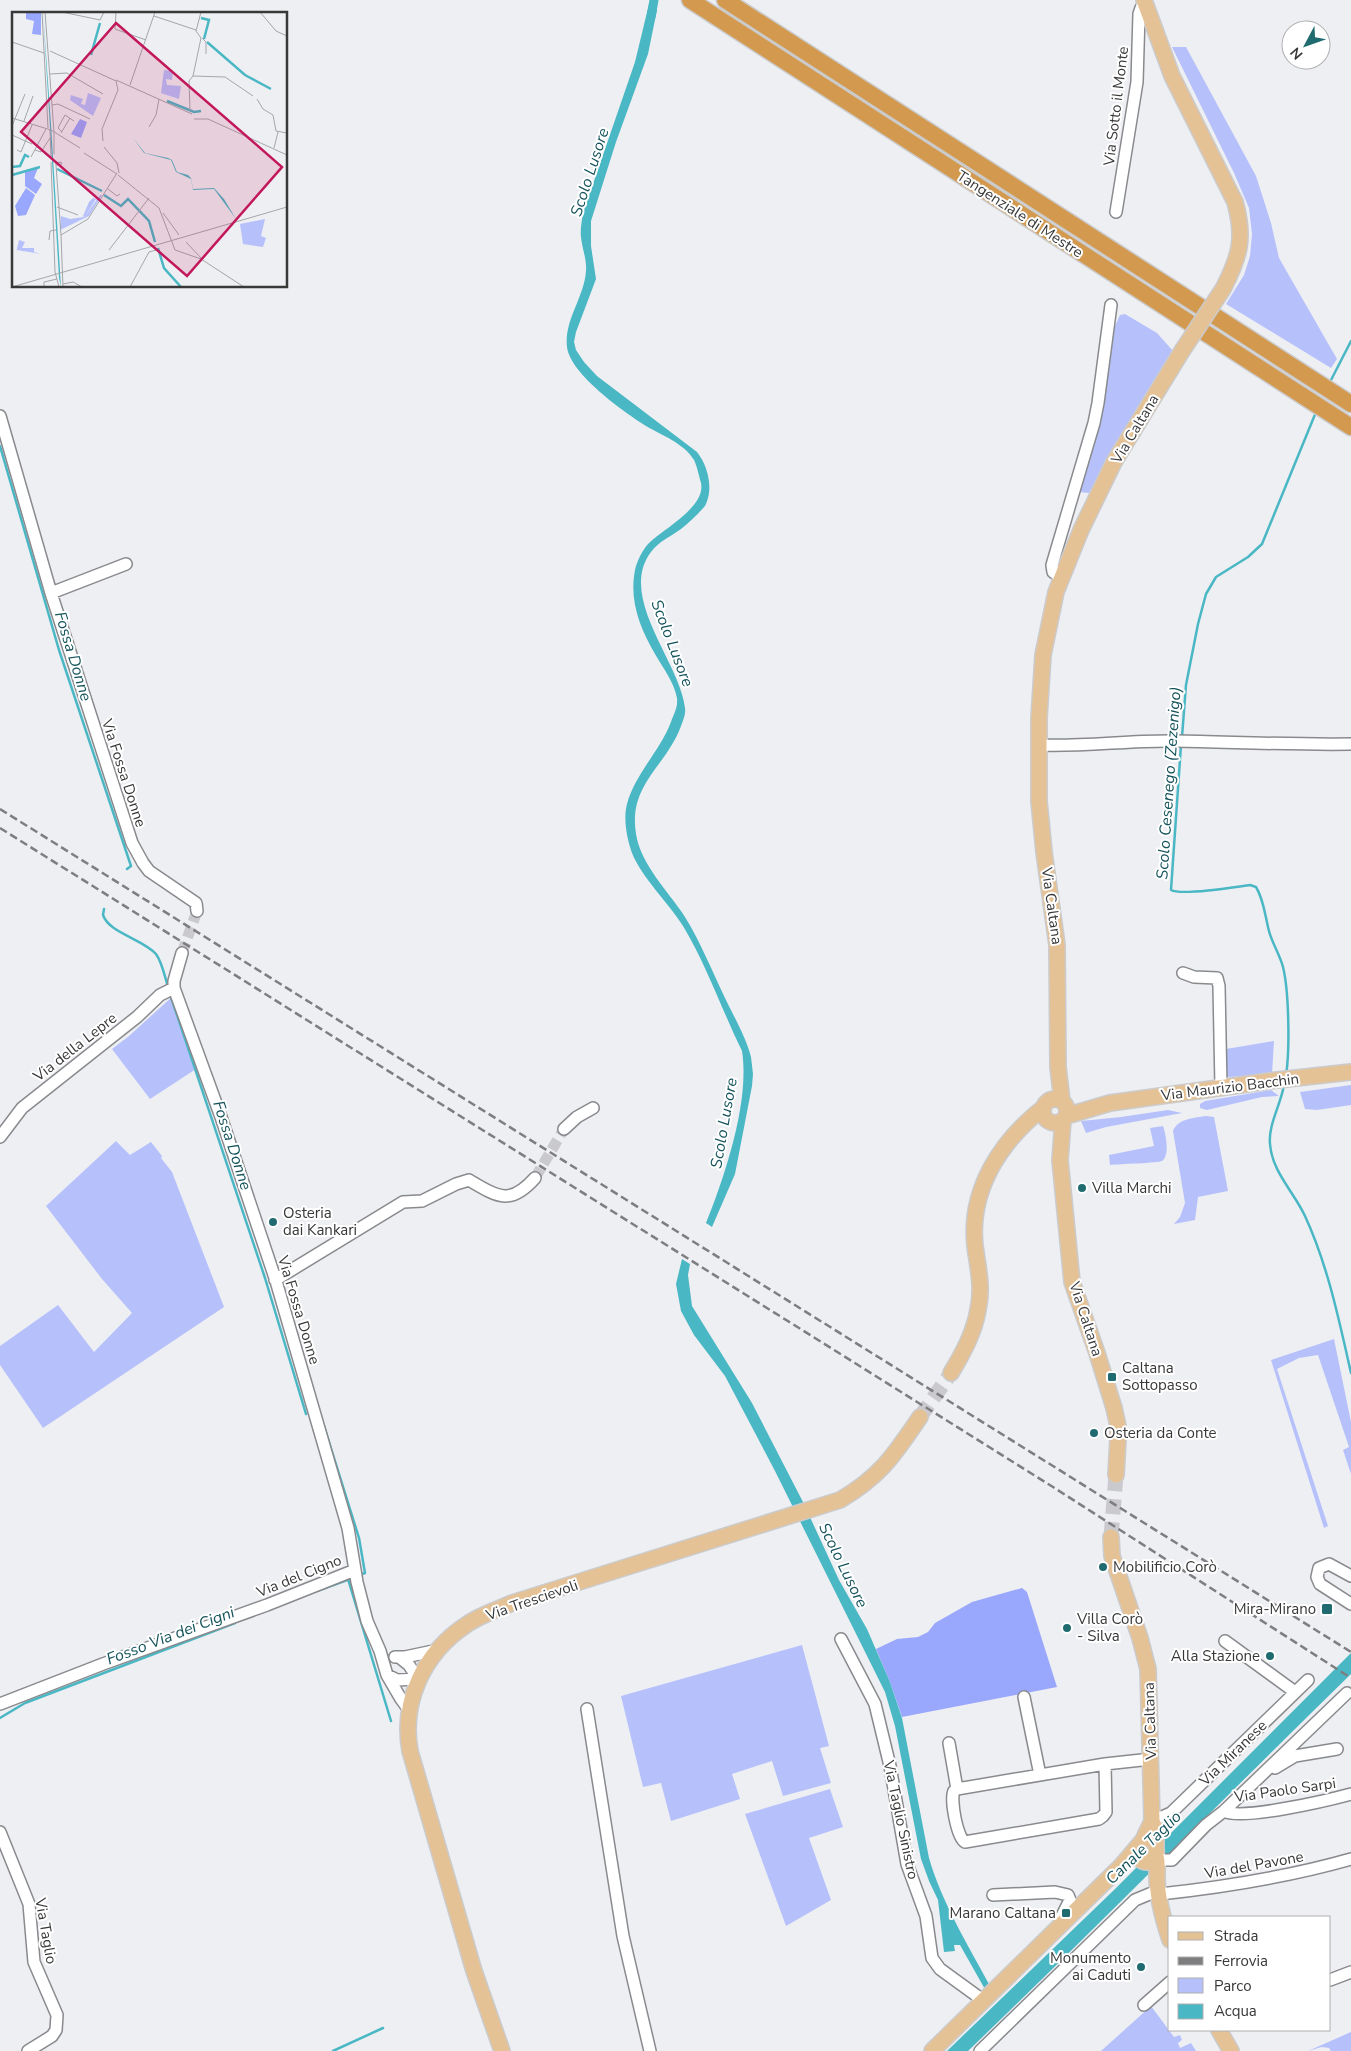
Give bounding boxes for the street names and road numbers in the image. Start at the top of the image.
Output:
street label: Via Sotto il Monte [1099,45,1133,168]
street label: Tangenziale di Mestre [953,166,1087,262]
street label: Via Caltana [1106,391,1164,468]
street label: Via Fossa Donne [97,715,151,830]
street label: Via Caltana [1037,865,1067,946]
street label: Via della Lepre [28,1008,121,1087]
street label: Via Maurizio Bacchin [1159,1069,1300,1105]
street label: Via Fossa Donne [273,1252,325,1367]
street label: Via Caltana [1064,1278,1107,1359]
street label: Via del Cigno [253,1550,344,1602]
street label: Via Trescievoli [482,1575,581,1625]
street label: Via Caltana [1139,1682,1161,1761]
street label: Via Miranese [1194,1716,1271,1791]
street label: Via Taglio Sinistro [878,1758,923,1881]
street label: Via Paolo Sarpi [1232,1773,1337,1807]
street label: Via del Pavone [1202,1846,1305,1884]
street label: Via Taglio [30,1896,62,1965]

